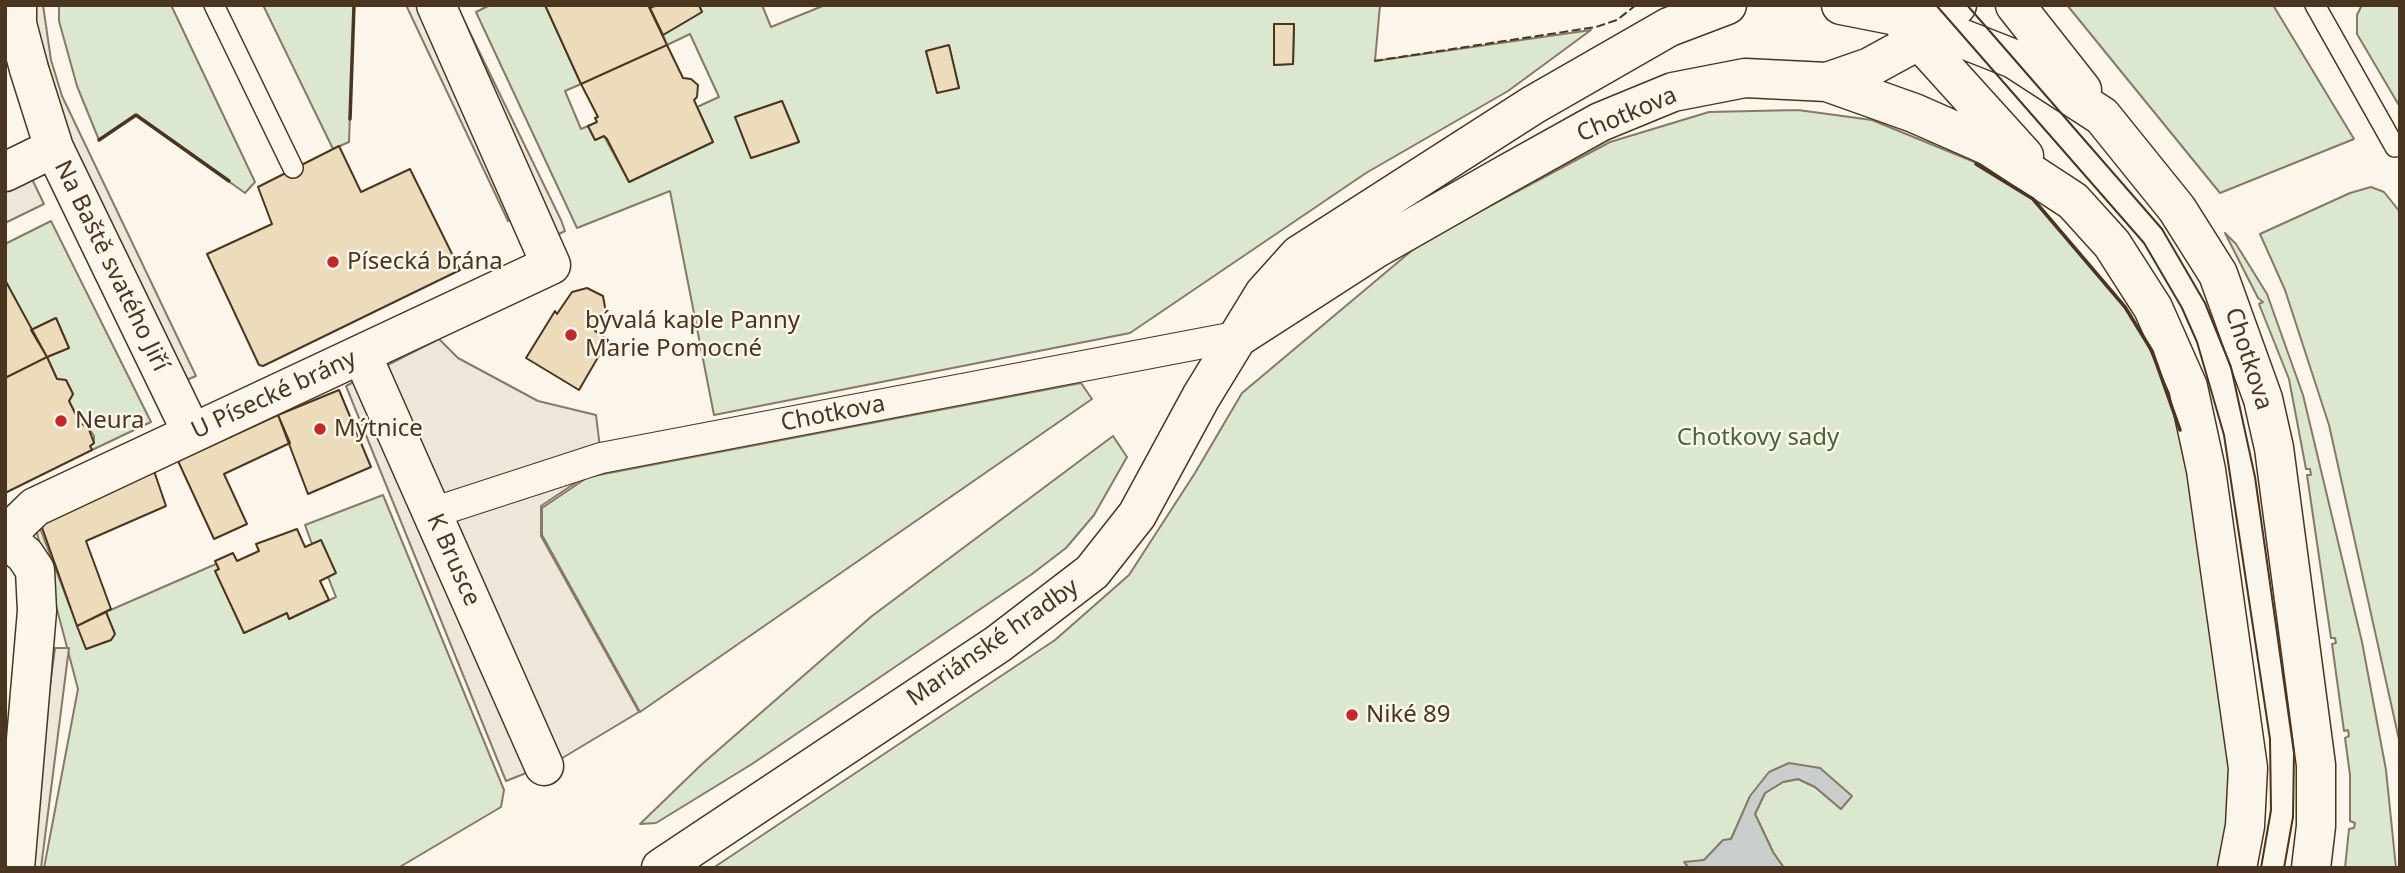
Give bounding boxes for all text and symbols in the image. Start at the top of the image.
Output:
street label: Chotkova [1573,81,1681,149]
street label: Na Baště svatého Jiří [47,156,175,376]
place label: Písecká brána [347,248,503,276]
marker: Písecká brána [325,254,341,270]
street label: Chotkova [2218,304,2278,414]
place label: bývalá kaple Panny Marie Pomocné [585,307,800,363]
marker: bývalá kaple Panny Marie Pomocné [563,327,579,343]
street label: U Písecké brány [187,344,361,446]
street label: Chotkova [778,390,888,438]
place label: Neura [75,407,145,435]
marker: Neura [53,413,69,429]
place label: Mýtnice [334,415,423,443]
marker: Mýtnice [312,421,328,437]
park label: Chotkovy sady [1677,424,1839,452]
street label: K Brusce [420,509,486,611]
street label: Mariánské hradby [902,573,1084,713]
place label: Niké 89 [1366,701,1450,729]
marker: Niké 89 [1344,707,1360,723]

